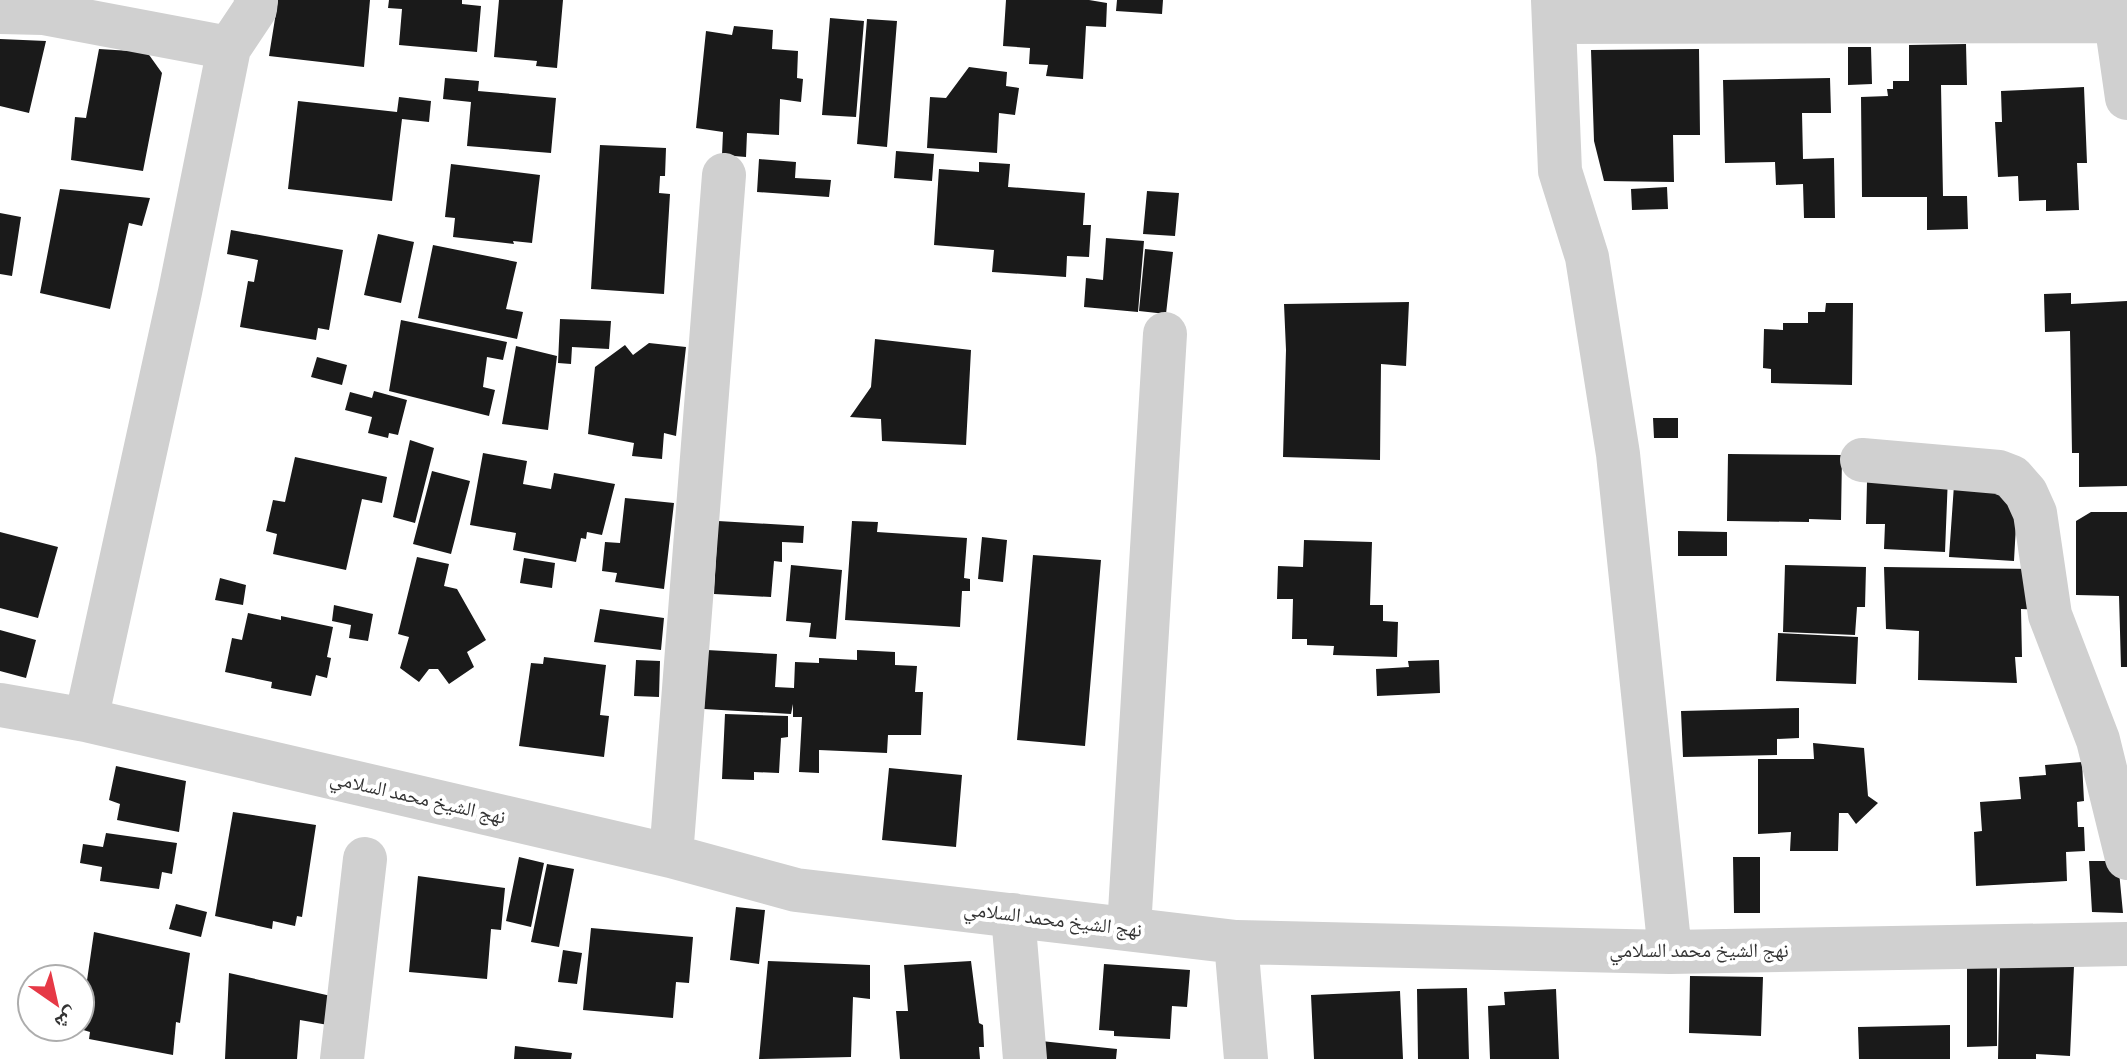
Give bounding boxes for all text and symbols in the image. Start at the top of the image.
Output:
street label: نهج الشيخ محمد السلامي [327,764,508,833]
street label: نهج الشيخ محمد السلامي [962,895,1144,946]
street label: نهج الشيخ محمد السلامي [1609,937,1789,966]
north arrow [16,963,96,1043]
text: ش [50,1001,85,1038]

